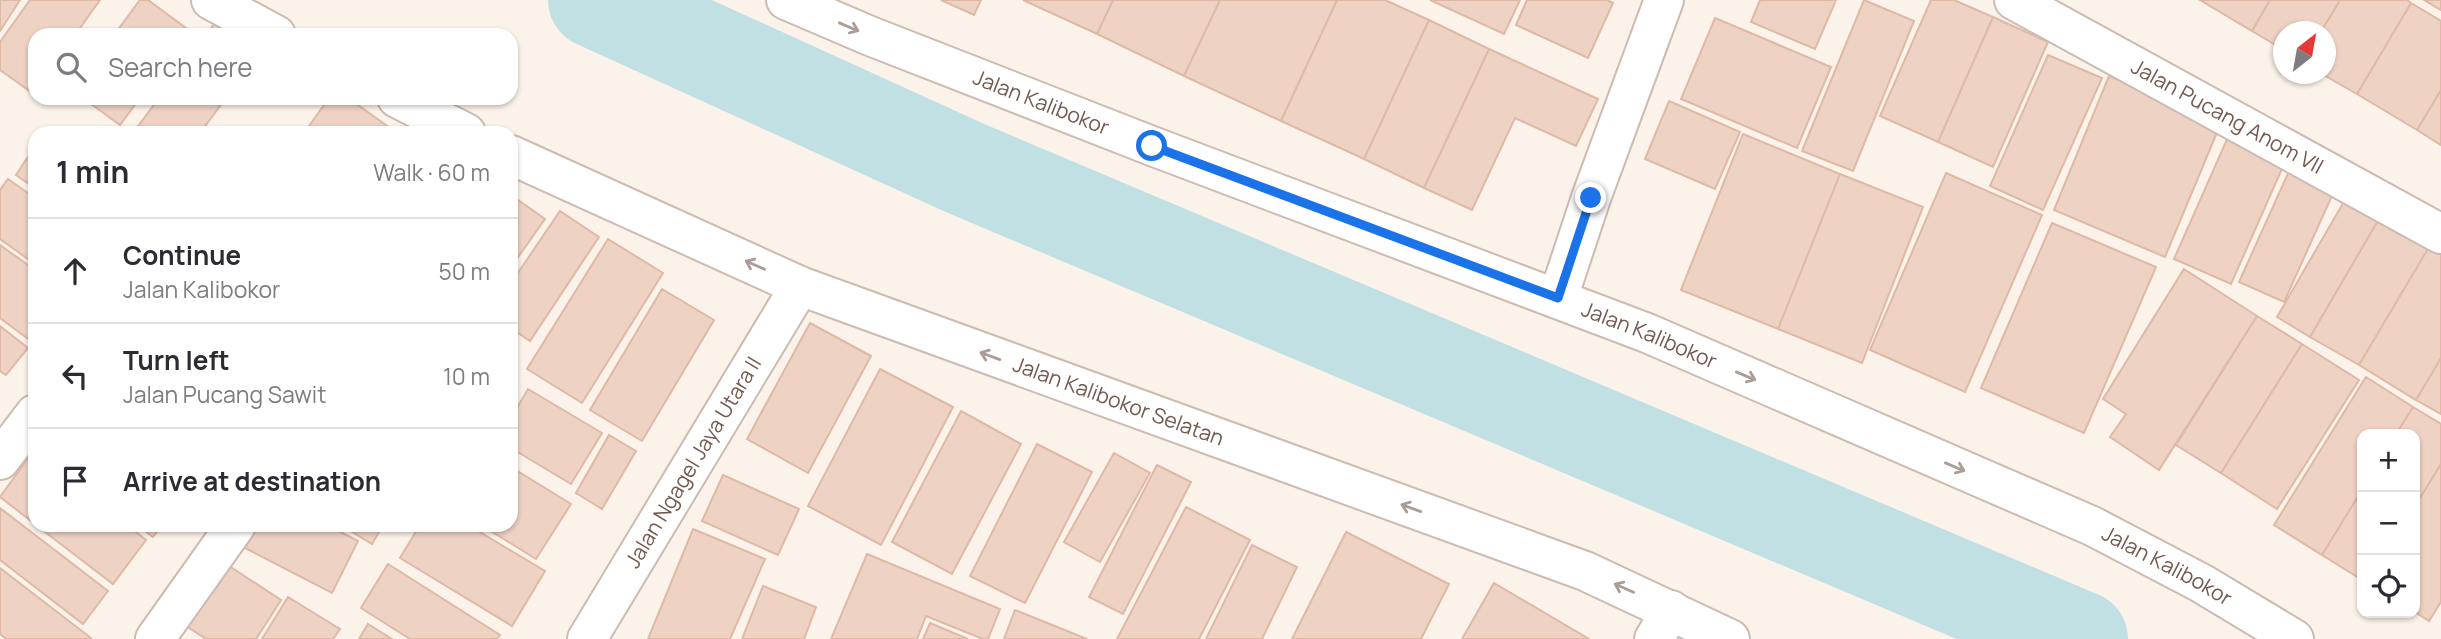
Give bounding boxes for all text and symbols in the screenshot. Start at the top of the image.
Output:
one-way arrow [838,21,859,34]
north arrow [2273,21,2336,84]
search box [28,28,518,105]
icon: search [52,48,90,86]
text: Search here [108,49,253,85]
street label: Jalan Pucang Anom VII [2127,52,2329,180]
street label: Jalan Kalibokor [969,63,1114,141]
route start [1136,130,1167,161]
text: 1 min [56,151,129,192]
text: Walk · 60 m [373,156,490,188]
route end [1575,182,1606,213]
text: Continue [123,237,241,273]
icon: ahead [56,252,94,290]
text: 50 m [439,255,490,287]
one-way arrow [745,258,766,271]
text: Jalan Kalibokor [123,273,280,305]
street label: Jalan Kalibokor [1578,295,1722,375]
text: Turn left [123,342,230,378]
one-way arrow [979,348,1001,361]
street label: Jalan Kalibokor Selatan [1009,350,1228,452]
street label: Jalan Ngagel Jaya Utara II [618,351,767,573]
icon: left [56,357,94,395]
text: 10 m [443,360,490,392]
one-way arrow [1735,371,1756,384]
text: Jalan Pucang Sawit [123,378,326,410]
map controls [2357,429,2420,618]
button: + [2357,429,2420,492]
one-way arrow [1943,461,1965,474]
icon: arrive [56,462,94,500]
text: Arrive at destination [123,463,381,499]
button: − [2357,492,2420,555]
one-way arrow [1401,501,1423,513]
street label: Jalan Kalibokor [2097,519,2238,612]
button: locate [2357,555,2420,618]
one-way arrow [1614,581,1635,594]

